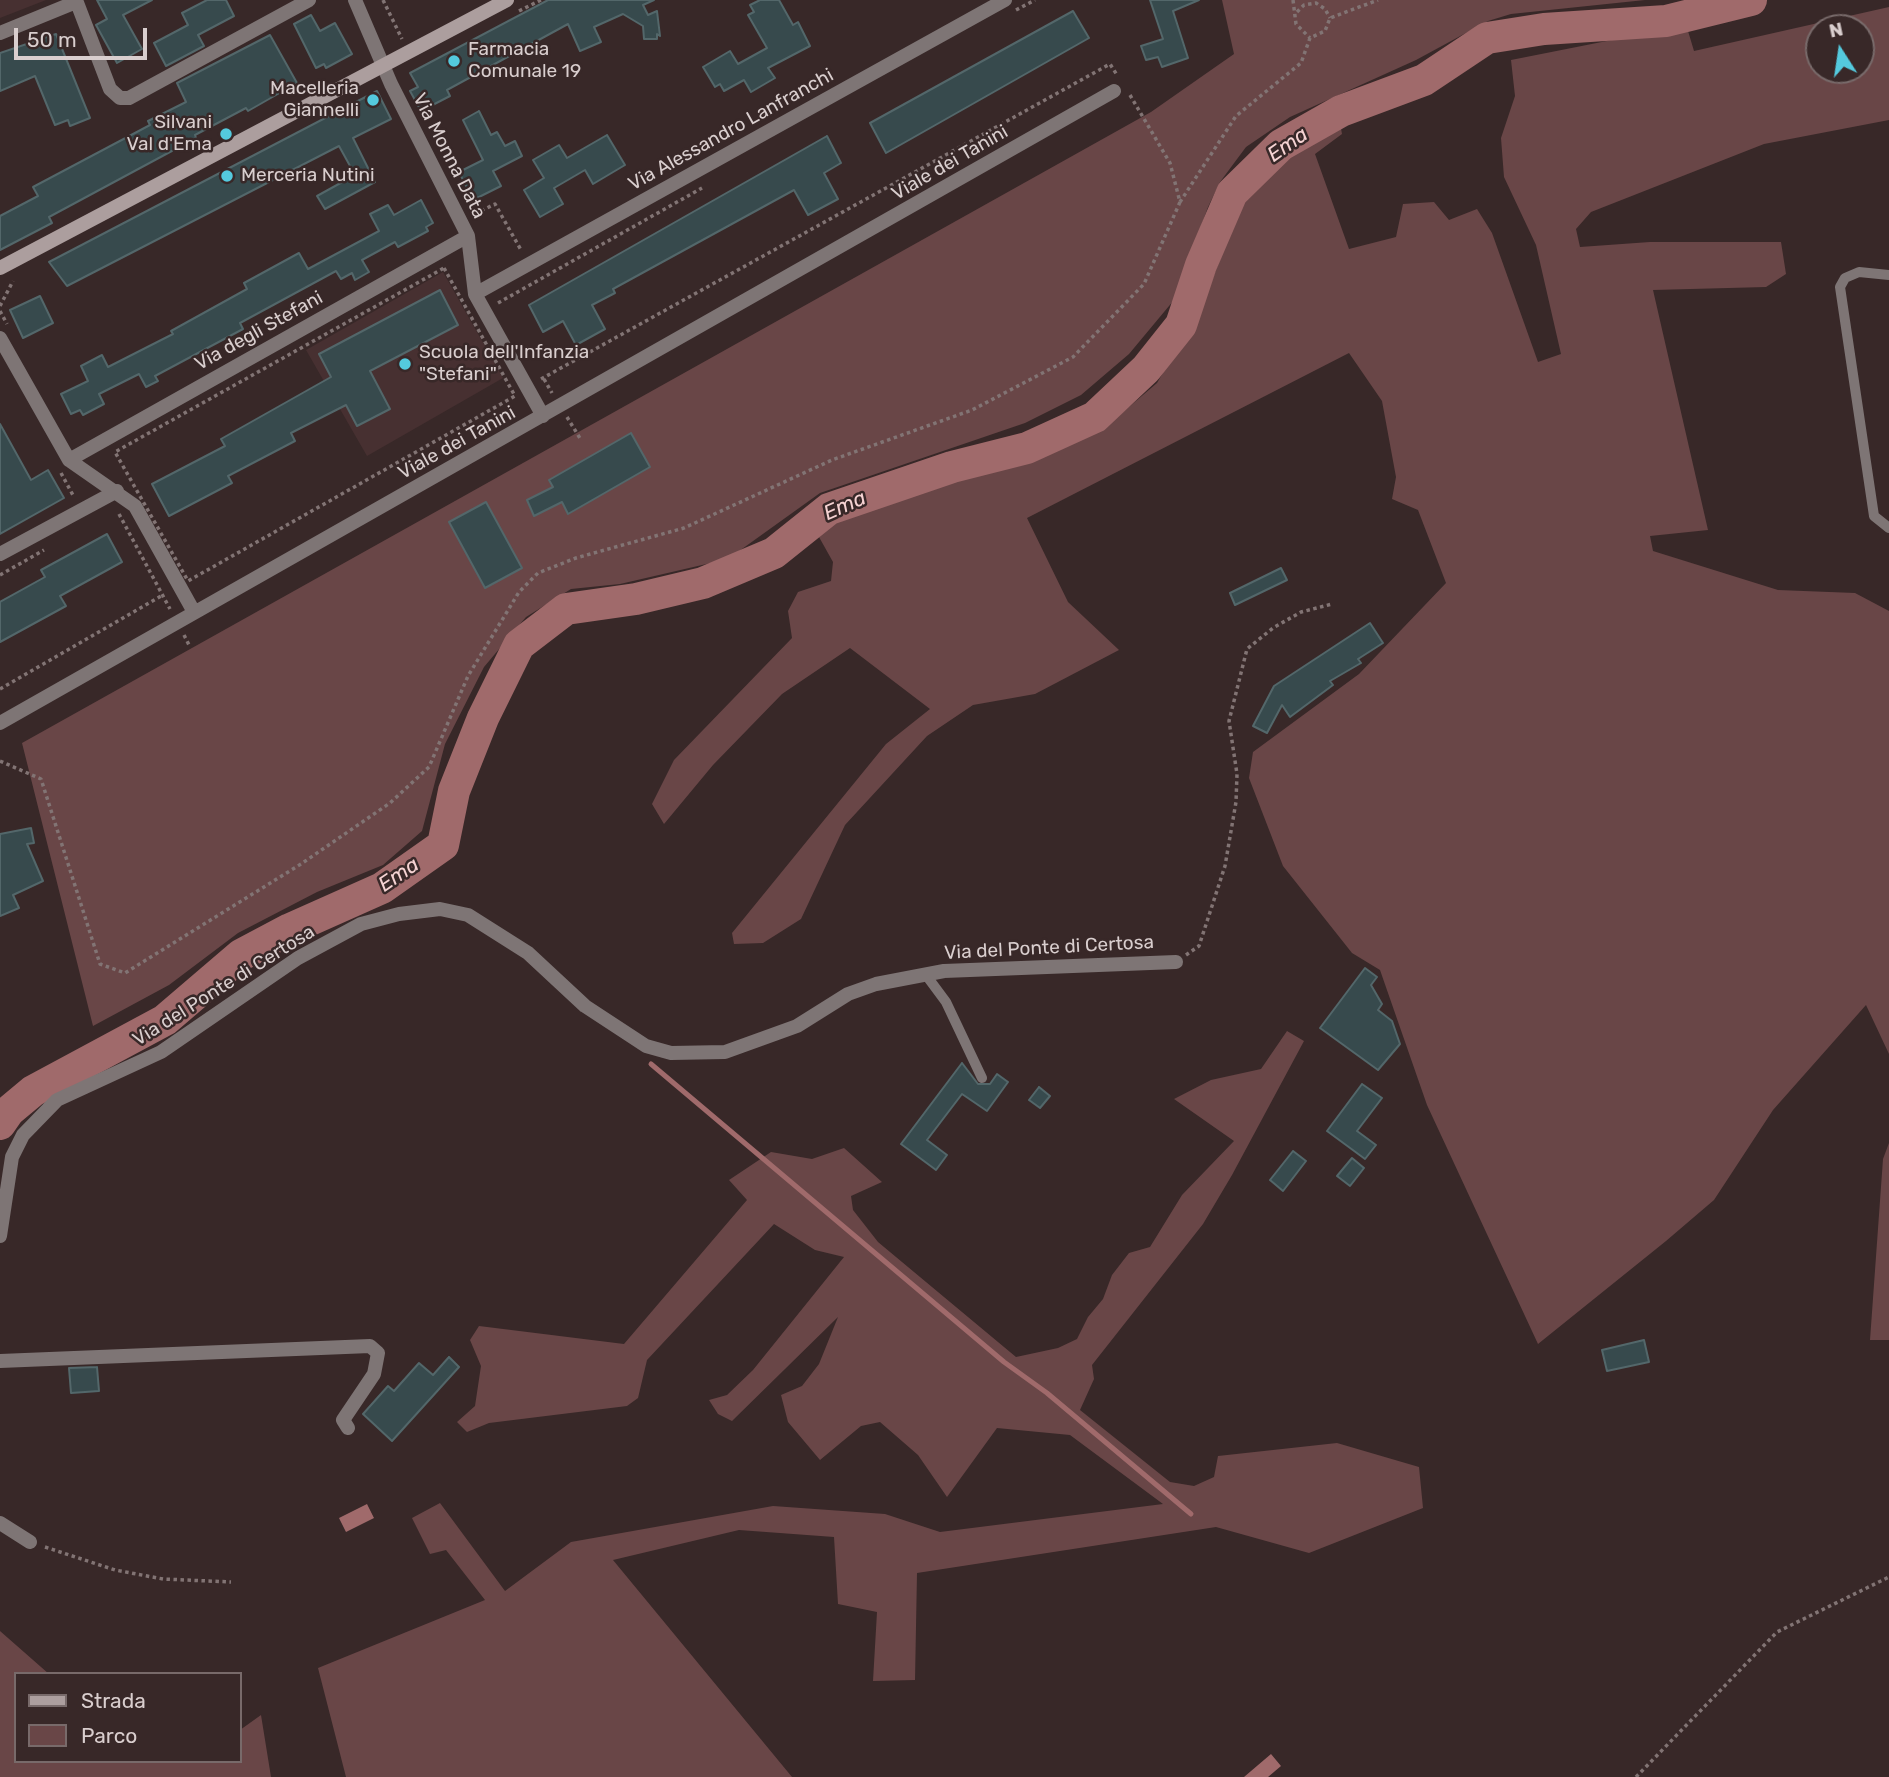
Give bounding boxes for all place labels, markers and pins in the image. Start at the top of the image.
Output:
place label: Farmacia Comunale 19 [468,39,581,83]
marker: Farmacia Comunale 19 [446,53,462,69]
place label: Macelleria Giannelli [270,78,359,122]
marker: Macelleria Giannelli [365,92,381,108]
place label: Silvani Val d'Ema [127,112,212,156]
marker: Silvani Val d'Ema [218,126,234,142]
place label: Merceria Nutini [241,165,375,187]
marker: Merceria Nutini [219,168,235,184]
place label: Scuola dell'Infanzia "Stefani" [419,342,589,386]
marker: Scuola dell'Infanzia "Stefani" [397,356,413,372]

